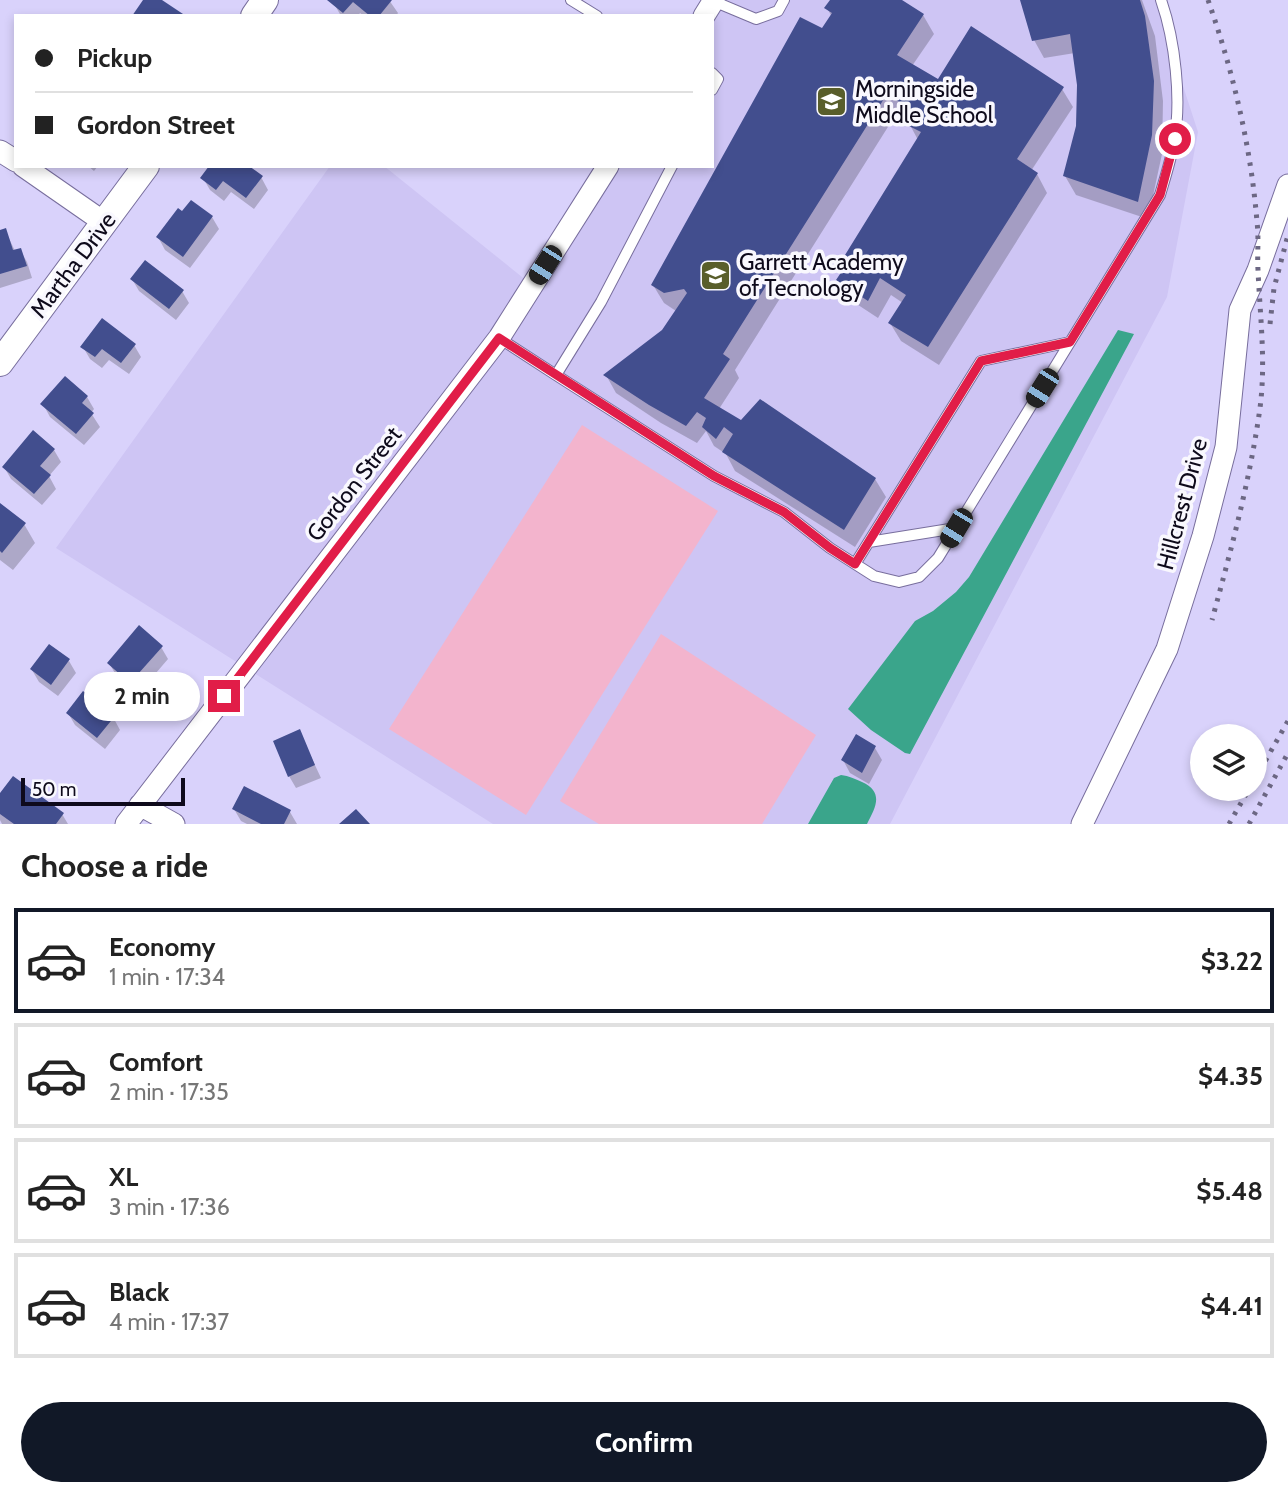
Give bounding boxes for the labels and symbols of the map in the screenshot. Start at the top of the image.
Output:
place label: Morningside Middle School [855,75,994,129]
school or university icon: Morningside Middle School [815,85,849,119]
route start [1159,123,1191,155]
street label: Martha Drive [24,207,122,323]
car [525,242,566,288]
place label: Garrett Academy of Tecnology [739,248,904,302]
school or university icon: Garrett Academy of Tecnology [699,258,733,292]
car [1022,365,1063,411]
street label: Gordon Street [301,421,408,547]
street label: Hillcrest Drive [1151,435,1213,573]
car [937,505,976,551]
callout: 2 min [84,672,200,720]
route end [208,680,240,712]
scale bar [21,775,186,807]

